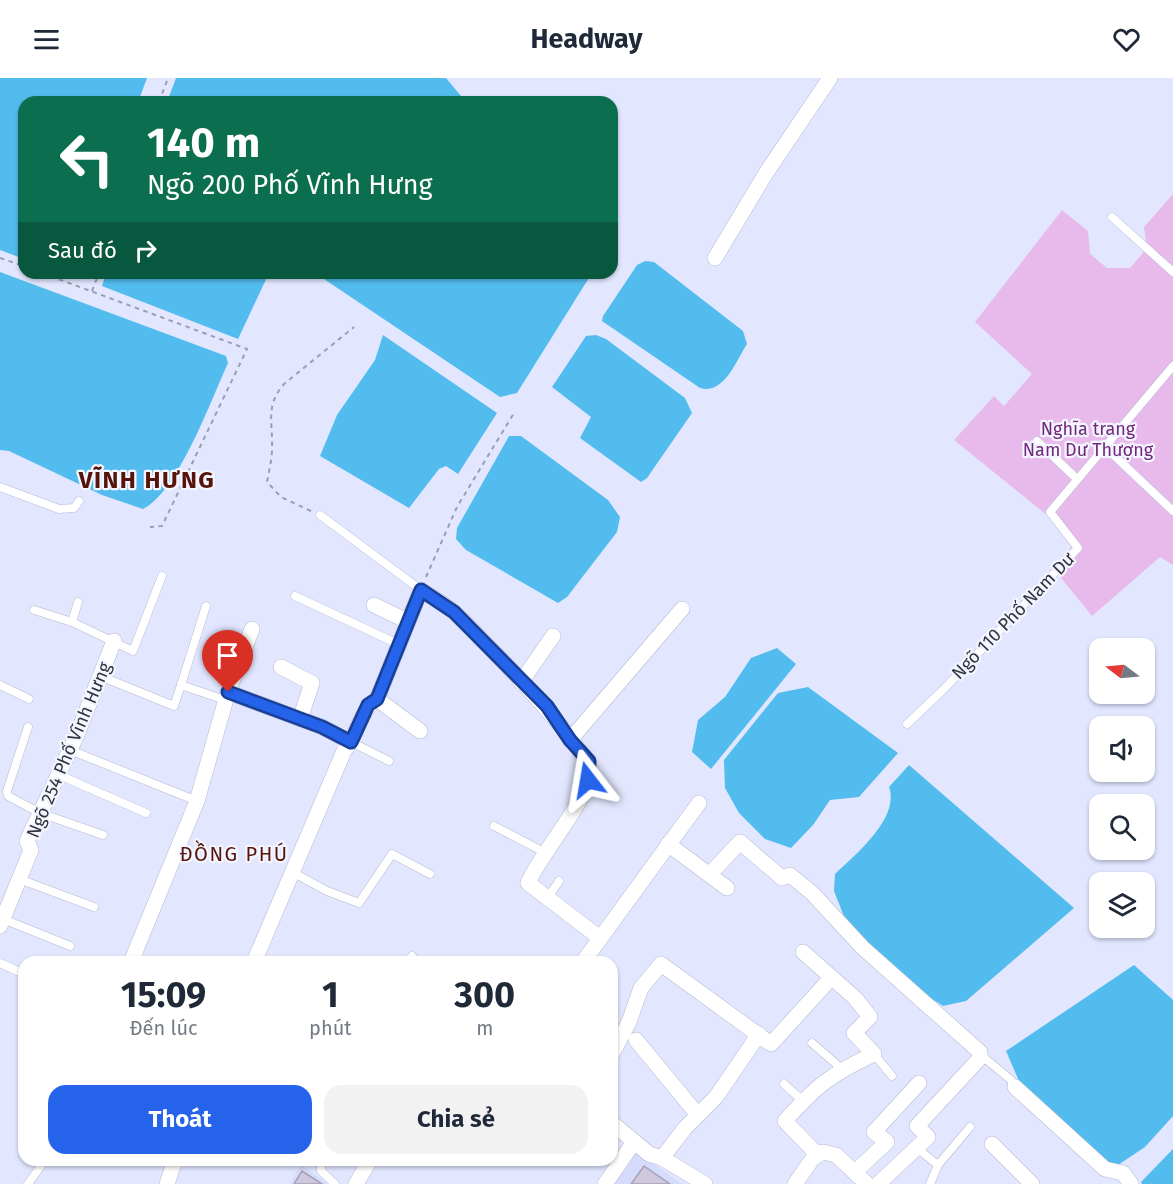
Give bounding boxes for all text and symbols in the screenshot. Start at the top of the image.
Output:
icon: menu [30,23,63,56]
text: Headway [531,23,642,55]
icon: heart [1110,23,1143,56]
text: 140 m [147,118,260,168]
icon: left [48,120,126,198]
text: Ngõ 200 Phố Vĩnh Hưng [147,169,433,201]
icon: right [129,234,162,267]
text: Sau đó [48,237,117,264]
park label: Nghĩa trang Nam Dư Thượng [1023,418,1154,461]
district label: VĨNH HƯNG [78,466,215,494]
street label: Ngõ 110 Phố Nam Dư [947,548,1079,684]
pin [202,630,253,692]
north arrow [1089,638,1155,704]
map controls [1089,638,1155,938]
icon: arrive [211,639,244,672]
street label: Ngõ 254 Phố Vĩnh Hưng [22,658,116,841]
button: sound [1089,716,1155,782]
position arrow [556,748,620,812]
button: search [1089,794,1155,860]
district label: ĐỒNG PHÚ [180,839,289,866]
button: layers [1089,872,1155,938]
text: 15:09 [121,973,206,1017]
text: 1 [322,973,339,1017]
text: 300 [454,973,515,1017]
text: Đến lúc [129,1016,198,1040]
text: phút [309,1016,352,1040]
text: m [476,1016,493,1040]
button: Thoát [48,1085,312,1154]
button: Chia sẻ [324,1085,588,1154]

